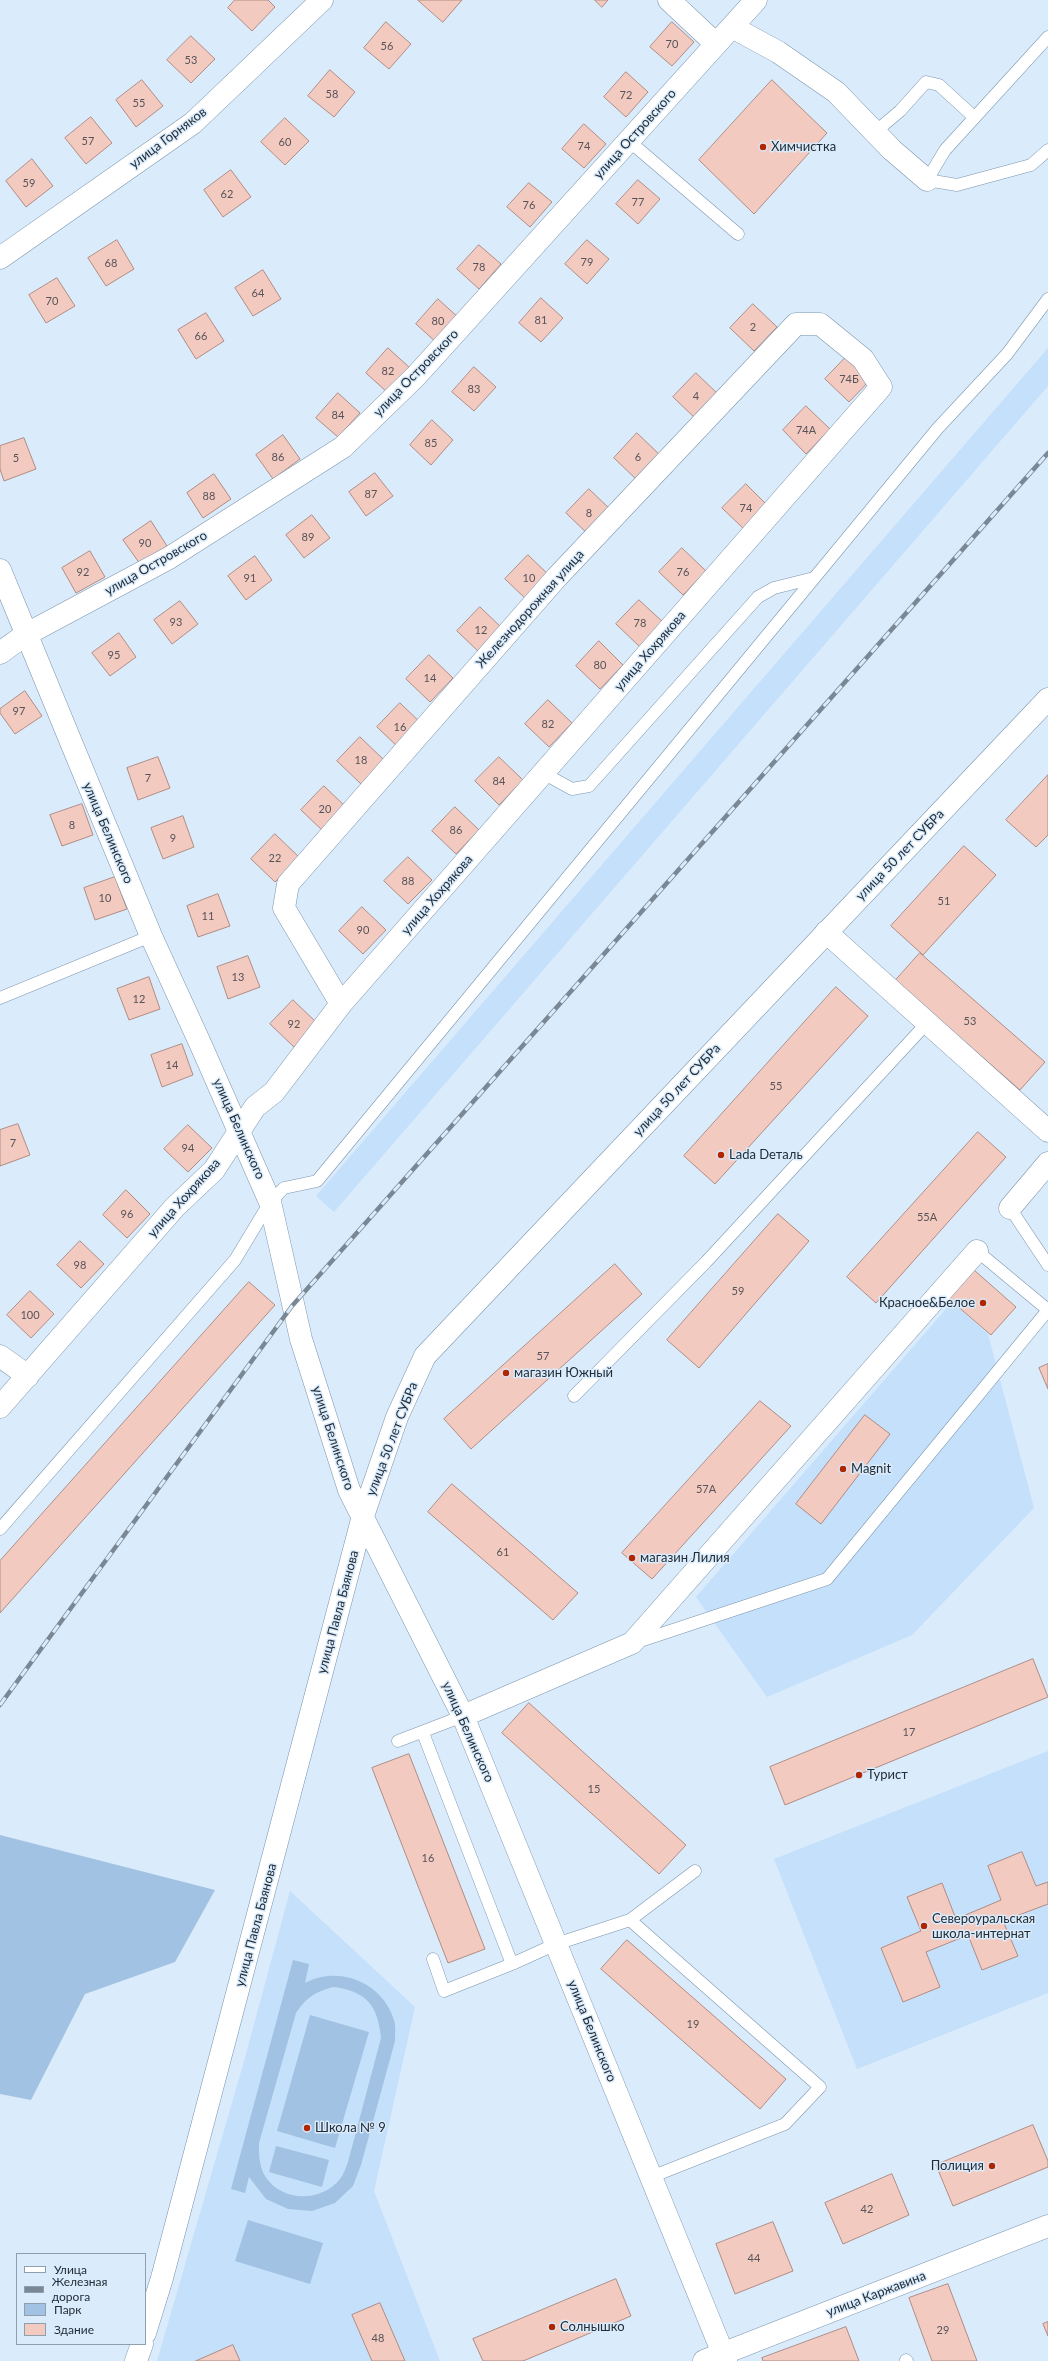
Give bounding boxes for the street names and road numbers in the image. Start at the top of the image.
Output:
street label: улица Островского [591,86,679,182]
street label: улица Горняков [126,104,210,172]
street label: улица Островского [370,326,462,420]
street label: улица Островского [102,527,210,599]
street label: Железнодорожная улица [473,547,587,671]
street label: улица Хохрякова [611,608,689,694]
street label: улица Белинского [80,780,136,886]
street label: улица 50 лет СУБРа [853,806,947,904]
street label: улица Хохрякова [398,852,476,938]
street label: улица 50 лет СУБРа [630,1041,724,1139]
street label: улица Белинского [210,1076,268,1182]
street label: улица Хохрякова [145,1155,223,1241]
street label: улица 50 лет СУБРа [363,1380,421,1498]
street label: улица Белинского [309,1384,357,1492]
street label: улица Павла Баянова [314,1549,362,1675]
street label: улица Белинского [439,1679,497,1785]
street label: улица Павла Баянова [232,1862,280,1988]
street label: улица Белинского [564,1978,620,2084]
street label: улица Каржавина [824,2268,928,2320]

